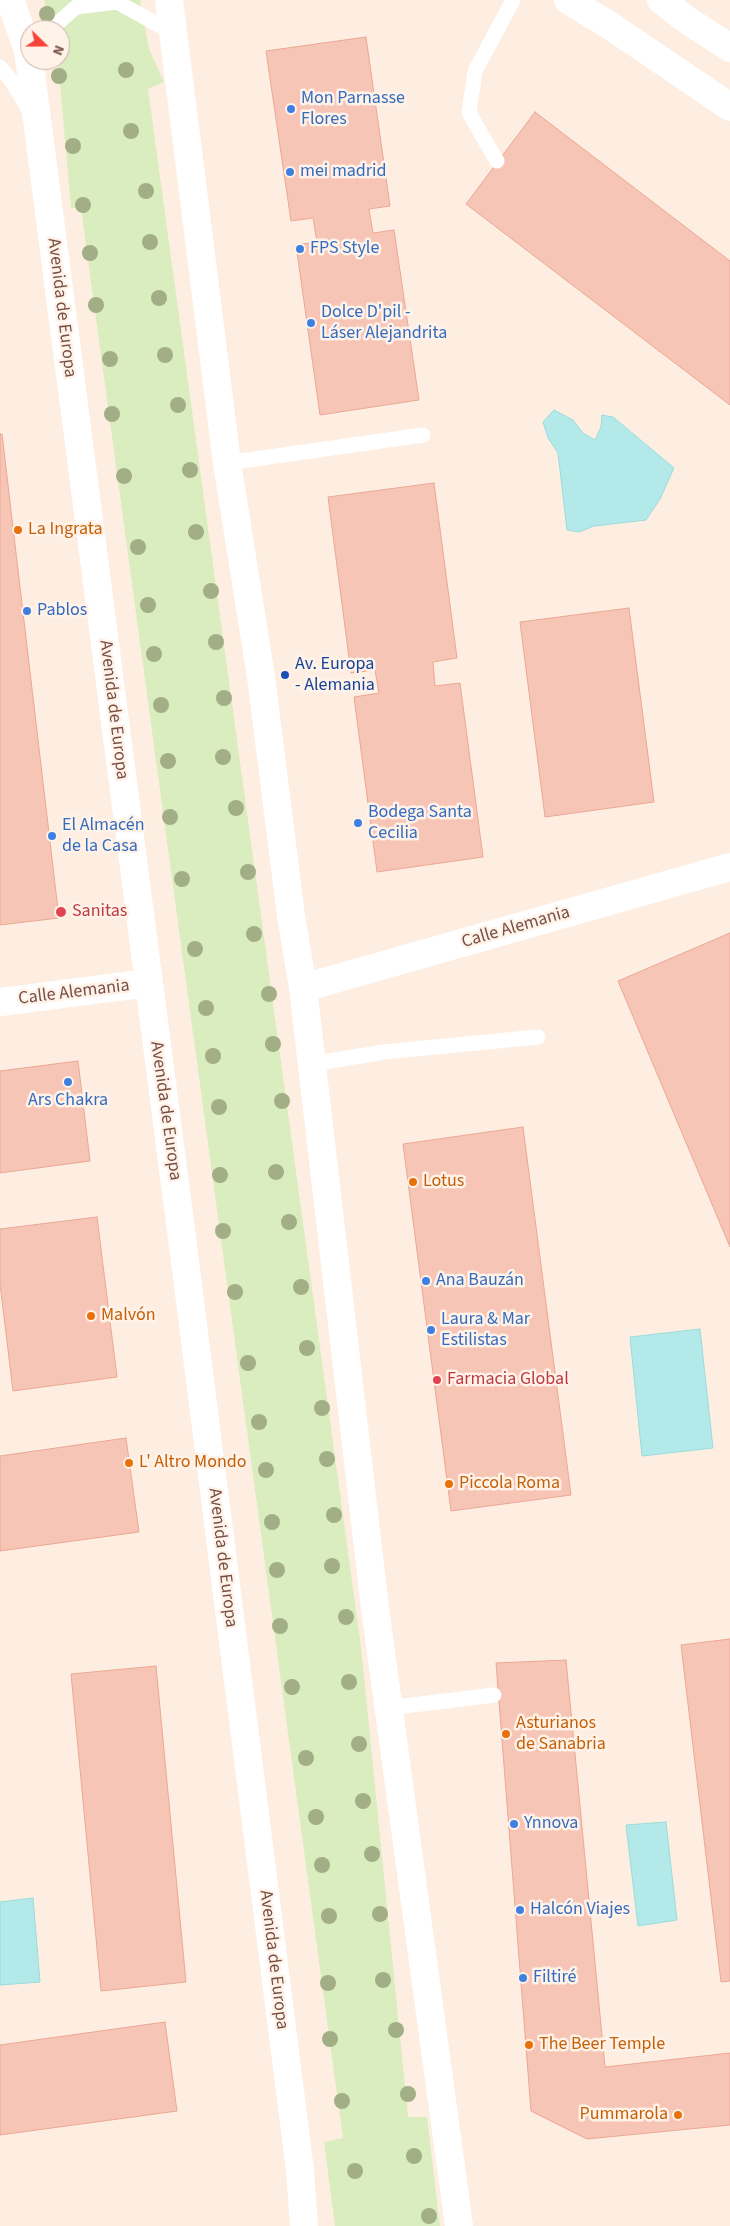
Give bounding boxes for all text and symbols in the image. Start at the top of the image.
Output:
north arrow [20,20,70,70]
text: N [47,42,69,58]
place label: Mon Parnasse Flores [301,88,405,130]
marker: Mon Parnasse Flores [285,103,297,115]
place label: mei madrid [300,161,387,183]
marker: mei madrid [284,166,296,178]
street label: Avenida de Europa [42,237,80,379]
place label: FPS Style [310,238,379,260]
marker: FPS Style [294,243,306,255]
place label: Dolce D'pil - Láser Alejandrita [321,302,447,344]
marker: Dolce D'pil - Láser Alejandrita [305,317,317,329]
place label: La Ingrata [28,519,102,541]
marker: La Ingrata [12,524,24,536]
place label: Pablos [37,600,87,622]
marker: Pablos [21,605,33,617]
street label: Avenida de Europa [94,639,132,781]
place label: Av. Europa - Alemania [295,654,375,696]
marker: Av. Europa - Alemania [279,669,291,681]
place label: Bodega Santa Cecilia [368,802,472,844]
place label: El Almacén de la Casa [62,815,145,858]
marker: Bodega Santa Cecilia [352,817,364,829]
marker: El Almacén de la Casa [46,830,58,842]
place label: Sanitas [72,901,127,923]
street label: Calle Alemania [459,902,573,954]
marker: Sanitas [54,905,68,919]
street label: Calle Alemania [17,975,131,1011]
street label: Avenida de Europa [145,1040,185,1182]
marker: Ars Chakra [62,1076,74,1088]
place label: Ars Chakra [28,1090,108,1112]
place label: Lotus [423,1171,464,1193]
marker: Lotus [407,1176,419,1188]
place label: Ana Bauzán [436,1270,524,1292]
marker: Ana Bauzán [420,1275,432,1287]
place label: Malvón [101,1305,156,1327]
place label: Laura & Mar Estilistas [441,1309,530,1352]
marker: Malvón [85,1310,97,1322]
marker: Laura & Mar Estilistas [425,1324,437,1336]
place label: Farmacia Global [447,1369,569,1391]
marker: Farmacia Global [431,1374,443,1386]
place label: L' Altro Mondo [139,1452,247,1474]
marker: L' Altro Mondo [123,1457,135,1469]
place label: Piccola Roma [459,1473,560,1495]
marker: Piccola Roma [443,1478,455,1490]
street label: Avenida de Europa [203,1487,241,1629]
place label: Asturianos de Sanabria [516,1713,606,1756]
marker: Asturianos de Sanabria [500,1728,512,1740]
place label: Ynnova [524,1813,578,1835]
marker: Ynnova [508,1818,520,1830]
street label: Avenida de Europa [254,1889,292,2031]
place label: Halcón Viajes [530,1899,630,1921]
marker: Halcón Viajes [514,1904,526,1916]
place label: Filtiré [533,1967,576,1989]
marker: Filtiré [517,1972,529,1984]
place label: The Beer Temple [539,2034,665,2056]
marker: The Beer Temple [523,2039,535,2051]
place label: Pummarola [580,2104,668,2126]
marker: Pummarola [672,2109,684,2121]

